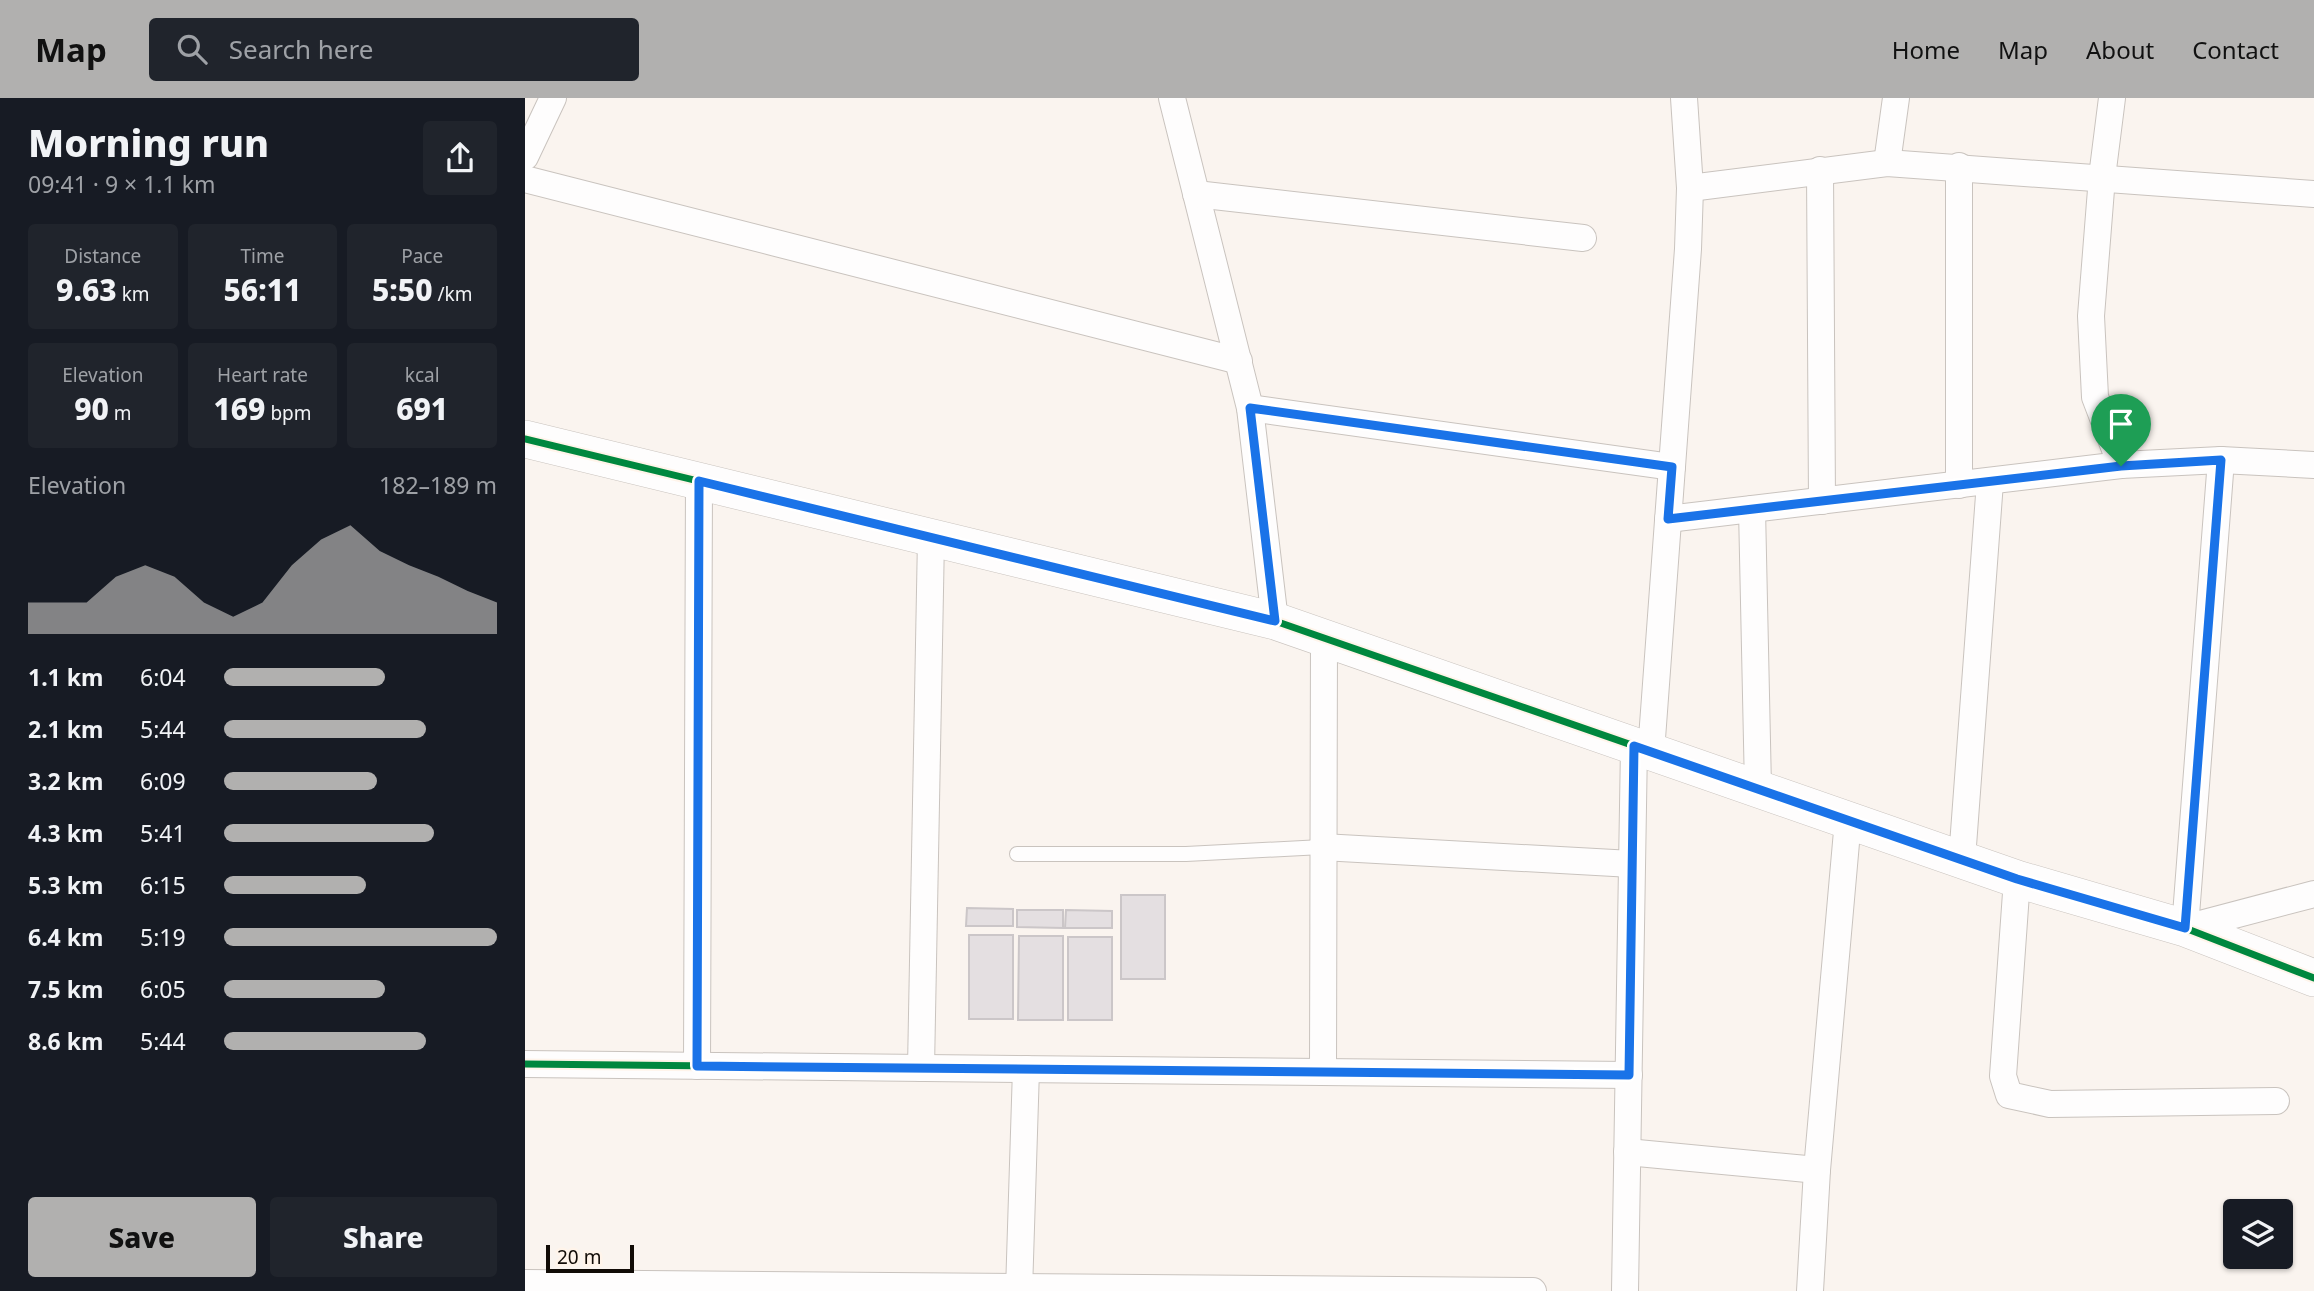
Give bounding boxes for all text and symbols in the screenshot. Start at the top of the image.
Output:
search box [149,18,639,81]
text: Map [35,27,107,72]
icon: search [173,30,211,68]
text: Search here [229,31,373,67]
text: Home [1892,33,1960,66]
text: Map [1998,33,2048,66]
text: About [2086,33,2154,66]
text: Contact [2192,33,2279,66]
text: Morning run [28,116,269,168]
button: share [423,121,497,195]
text: 09:41 · 9 × 1.1 km [28,168,215,200]
text: Distance [64,243,141,269]
text: Time [241,243,284,269]
text: Pace [401,243,443,269]
text: 9.63 [56,269,117,310]
text: 56:11 [224,269,301,310]
text: 5:50 [372,269,432,310]
text: km [117,281,150,307]
text: /km [432,281,472,307]
text: Elevation [62,362,143,388]
text: Heart rate [217,362,308,388]
text: kcal [405,362,440,388]
text: 90 [74,388,109,429]
text: 169 [213,388,265,429]
text: 691 [396,388,448,429]
pin [2091,394,2151,466]
text: m [109,400,132,426]
text: bpm [265,400,312,426]
icon: arrive [2102,405,2140,443]
text: Elevation [28,469,126,501]
text: 182–189 m [379,469,497,501]
text: 1.1 km [28,661,103,693]
text: 6:04 [140,661,186,693]
text: 2.1 km [28,713,103,745]
text: 5:44 [140,713,186,745]
text: 3.2 km [28,765,103,797]
text: 6:09 [140,765,186,797]
text: 4.3 km [28,817,103,849]
text: 5:41 [140,817,186,849]
text: 5.3 km [28,869,103,901]
text: 6:15 [140,869,186,901]
text: 6.4 km [28,921,103,953]
text: 5:19 [140,921,186,953]
text: 7.5 km [28,973,103,1005]
text: 6:05 [140,973,186,1005]
text: 8.6 km [28,1025,103,1057]
text: 5:44 [140,1025,186,1057]
button: Save [28,1197,256,1277]
button: Share [270,1197,497,1277]
map controls [2223,1199,2293,1269]
button: layers [2223,1199,2293,1269]
scale bar [546,1242,633,1274]
text: 20 m [557,1244,601,1270]

